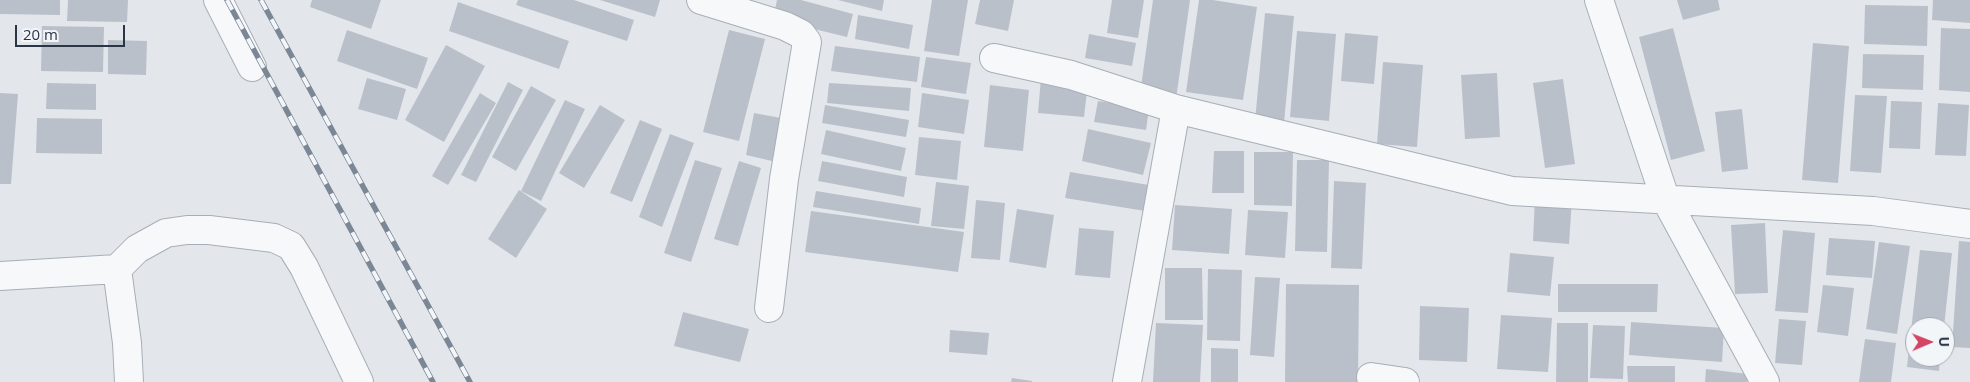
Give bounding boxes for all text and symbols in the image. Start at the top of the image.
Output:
scale bar [18,15,128,47]
text: 20 m [23,24,58,44]
north arrow [1905,317,1955,367]
text: U [1935,336,1954,347]

